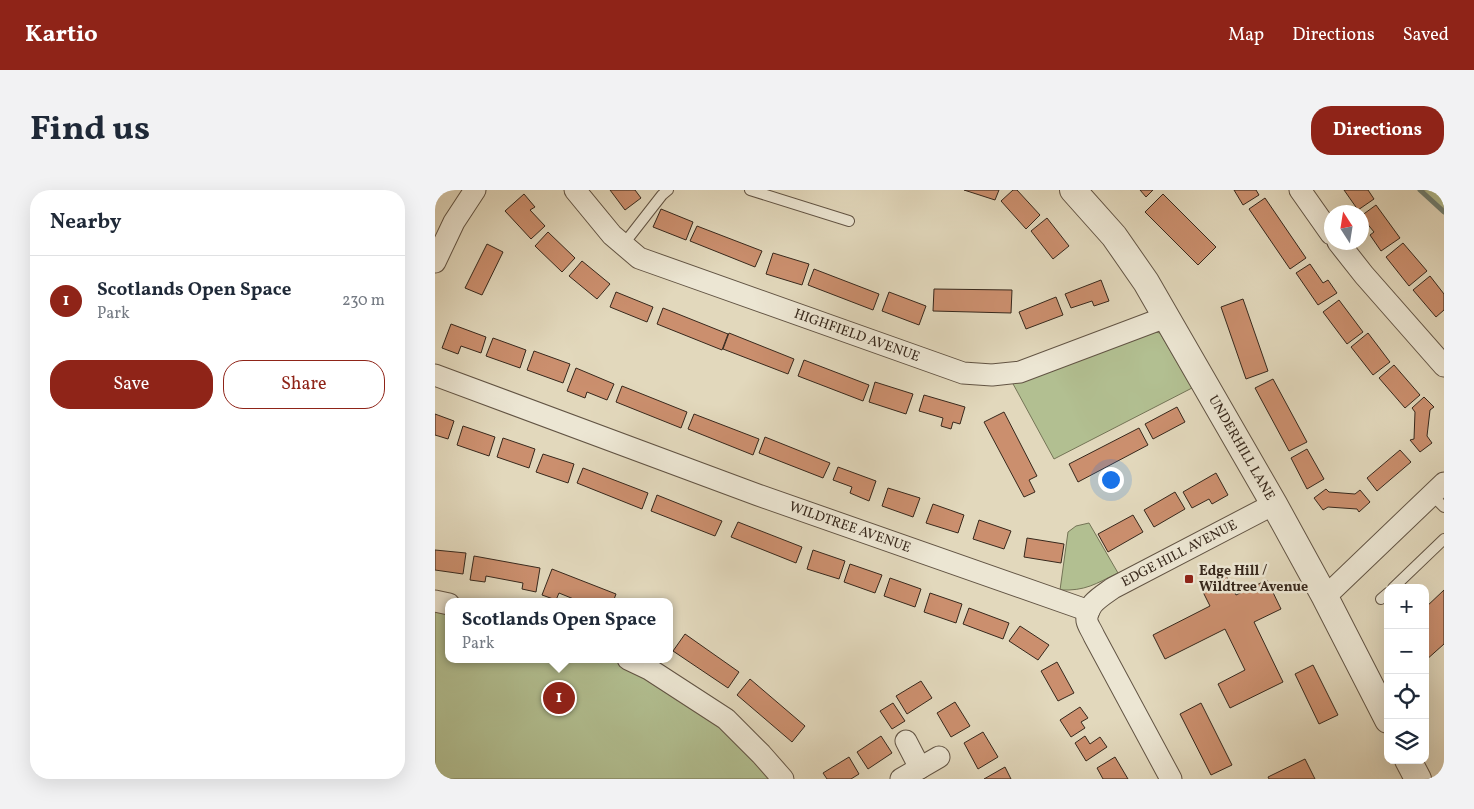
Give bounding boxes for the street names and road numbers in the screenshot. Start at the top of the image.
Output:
street label: HIGHFIELD AVENUE [791,304,923,366]
street label: UNDERHILL LANE [1204,392,1279,504]
street label: WILDTREE AVENUE [786,497,914,557]
street label: EDGE HILL AVENUE [1118,515,1240,592]

